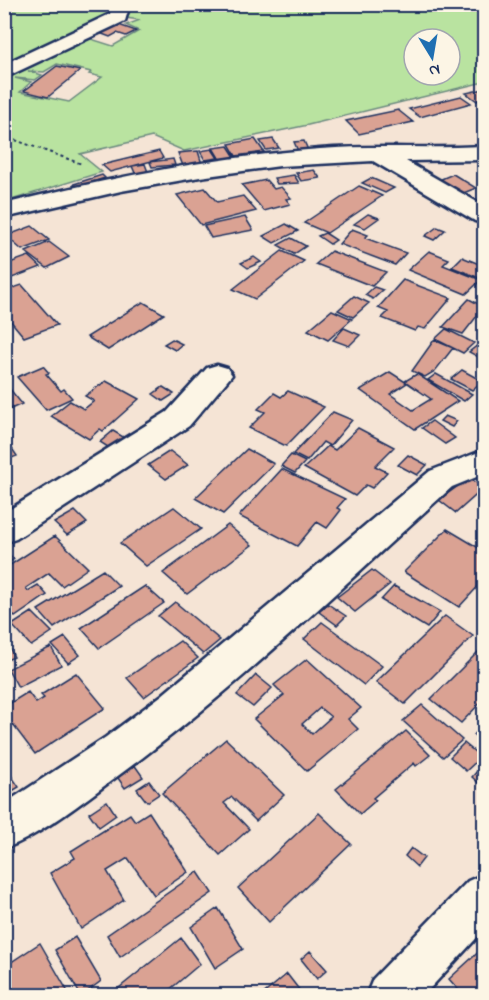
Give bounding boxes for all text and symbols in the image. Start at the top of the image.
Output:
north arrow [402,27,462,87]
text: N [427,57,442,83]

